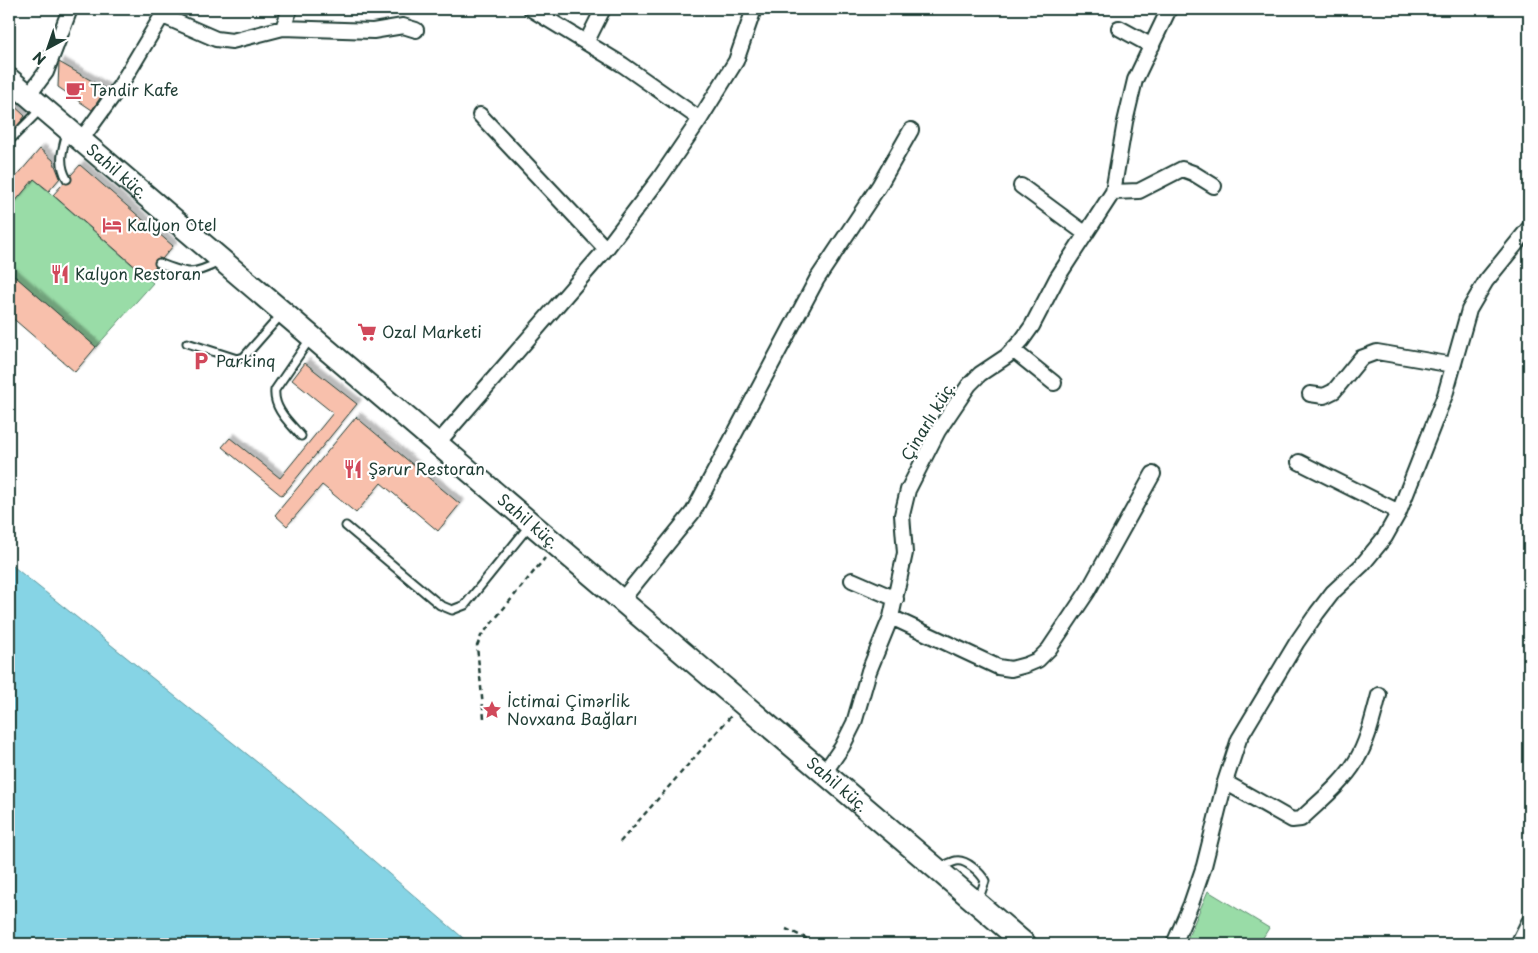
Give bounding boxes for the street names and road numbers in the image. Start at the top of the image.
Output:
street label: Sahil küç. [82,137,154,204]
street label: Çinarlı küç. [894,376,960,465]
street label: Sahil küç. [493,487,565,554]
street label: Sahil küç. [802,750,874,817]

